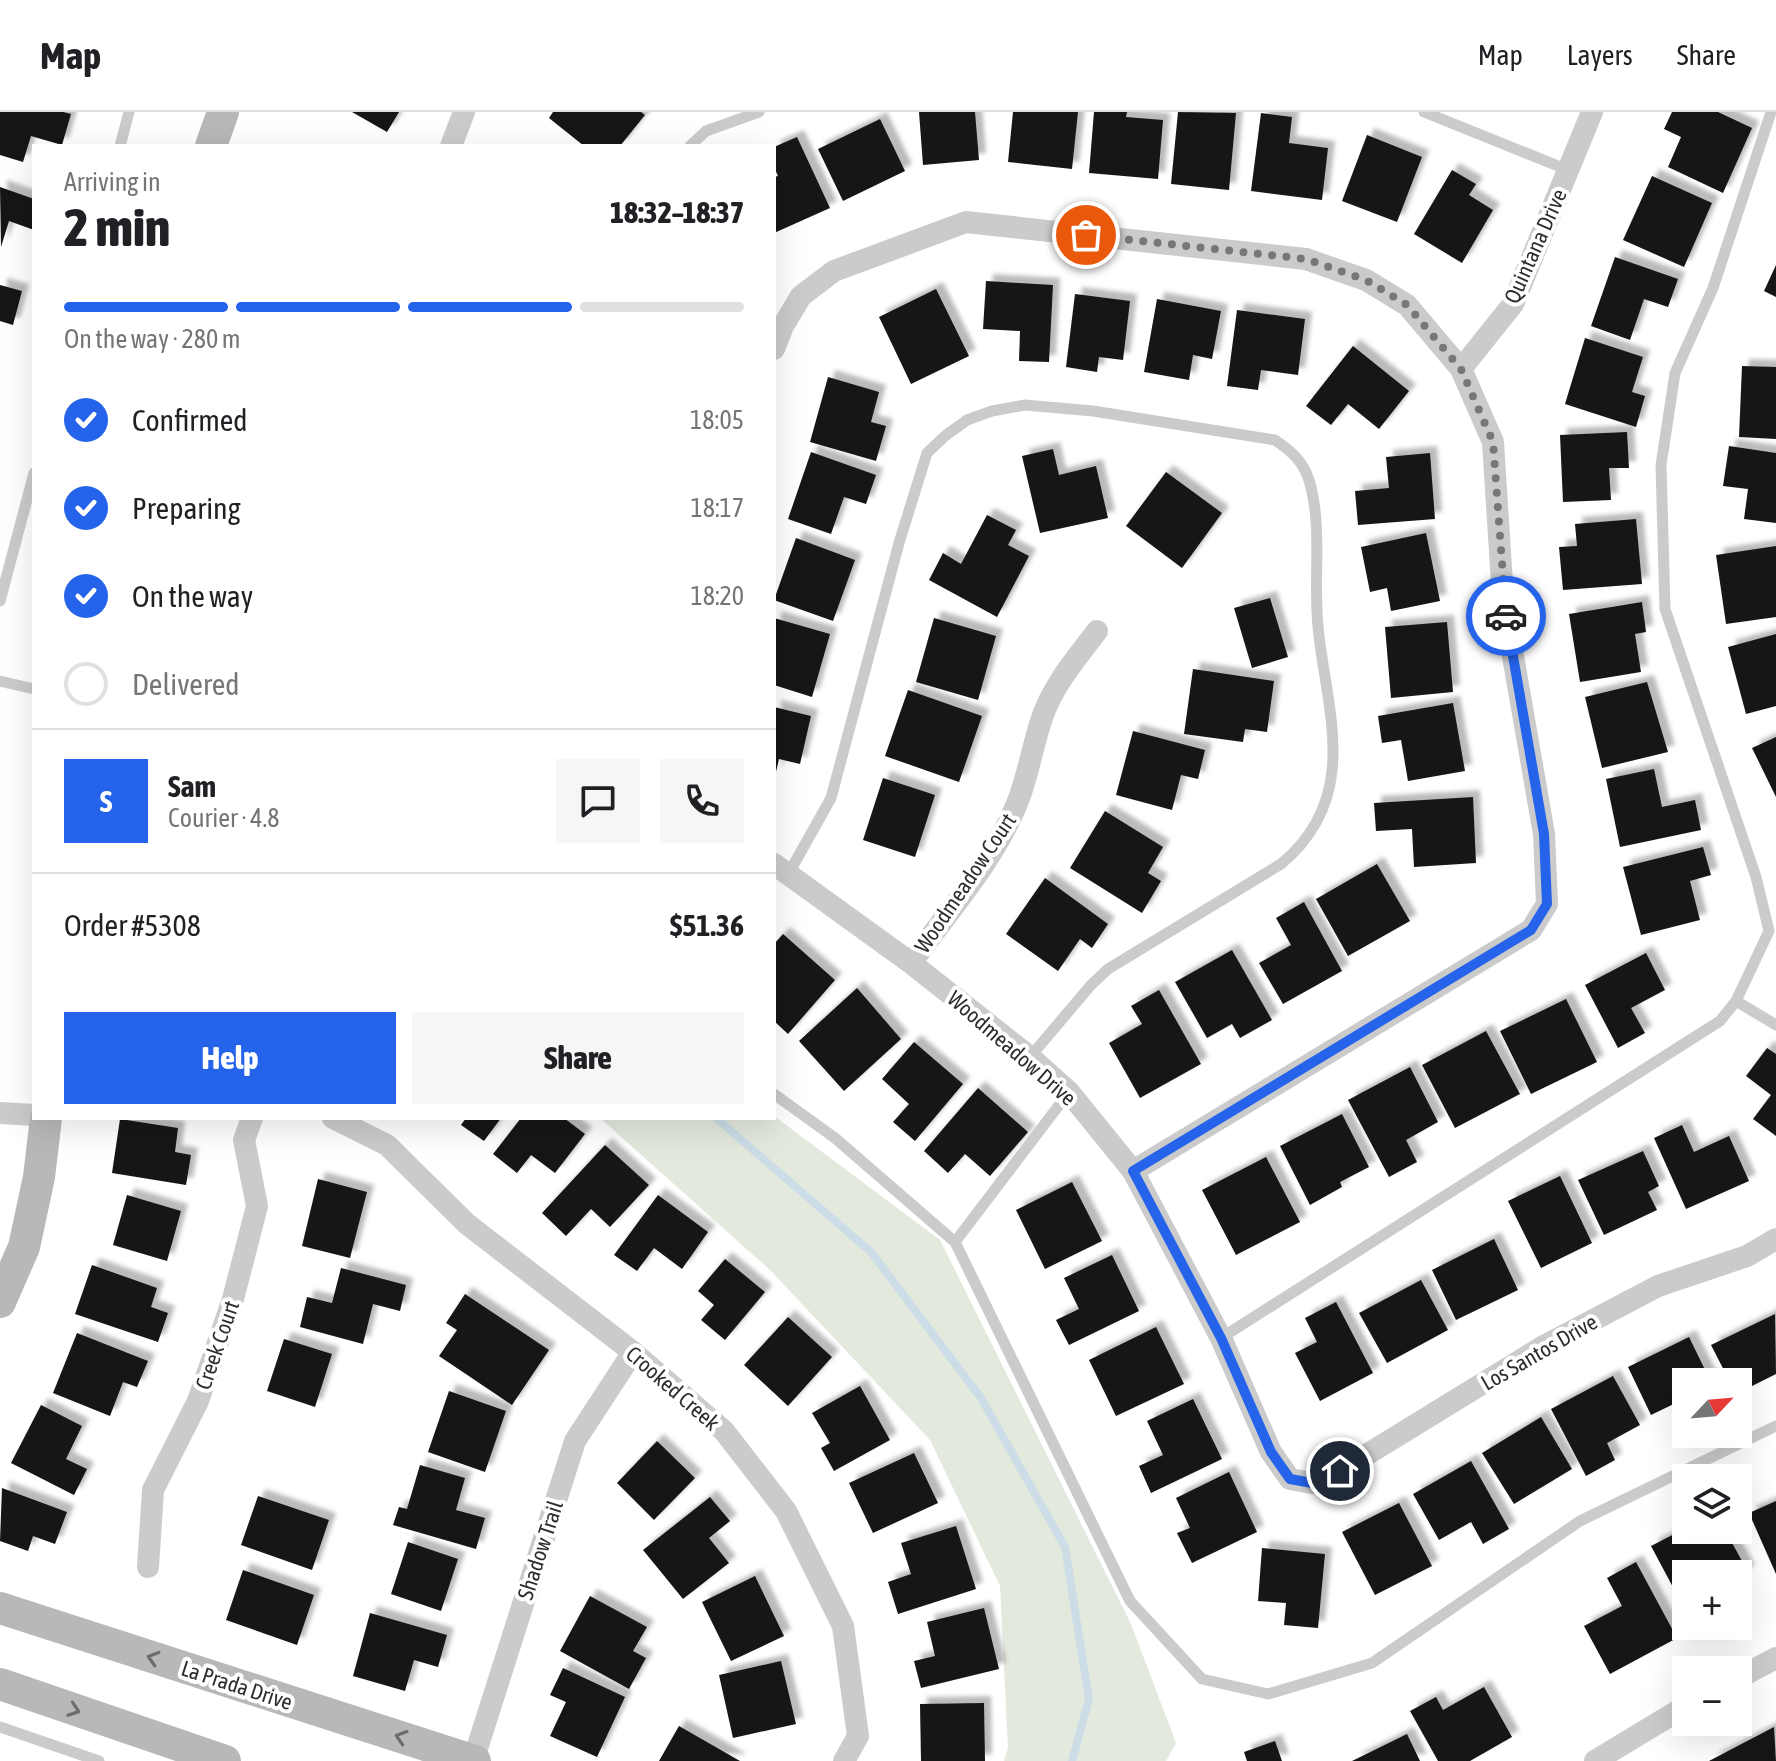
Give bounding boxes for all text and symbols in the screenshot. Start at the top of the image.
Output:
text: Map [40,34,101,77]
text: Map [1478,39,1523,71]
text: Layers [1567,39,1633,71]
text: Share [1677,39,1736,71]
text: Arriving in [64,167,161,197]
street label: Quintana Drive [1498,185,1572,307]
text: 18:32–18:37 [610,195,744,229]
text: 2 min [64,197,170,257]
pin [1052,201,1120,269]
icon: bag [1064,213,1108,257]
text: On the way · 280 m [64,324,241,354]
icon: check [64,398,108,442]
text: Confirmed [132,403,247,437]
text: 18:05 [690,405,744,435]
icon: check [64,486,108,530]
text: Preparing [132,491,241,525]
text: 18:17 [690,493,744,523]
icon: check [64,574,108,618]
courier [1466,576,1546,656]
text: On the way [132,579,253,613]
text: 18:20 [690,581,744,611]
icon: car [1484,594,1528,638]
text: Delivered [132,667,240,701]
button: chat [556,759,640,843]
button: phone [660,759,744,843]
text: Sam [168,769,216,803]
text: S [100,784,112,818]
text: Courier · 4.8 [168,803,279,833]
street label: Woodmeadow Court [909,808,1021,958]
text: Order #5308 [64,908,201,942]
text: $51.36 [670,908,744,942]
street label: Woodmeadow Drive [942,985,1082,1111]
button: Help [64,1012,396,1104]
button: Share [412,1012,744,1104]
street label: Creek Court [190,1297,244,1393]
street label: Los Santos Drive [1476,1308,1602,1396]
street label: Crooked Creek [621,1340,725,1436]
north arrow [1672,1368,1752,1448]
map controls [1672,1368,1752,1736]
pin [1306,1437,1374,1505]
icon: home [1318,1449,1362,1493]
button: layers [1672,1464,1752,1544]
street label: Shadow Trail [512,1497,568,1603]
button: + [1672,1560,1752,1640]
one-way arrow [147,1651,160,1667]
street label: La Prada Drive [178,1655,296,1715]
button: − [1672,1656,1752,1736]
one-way arrow [66,1700,80,1716]
one-way arrow [394,1730,408,1746]

